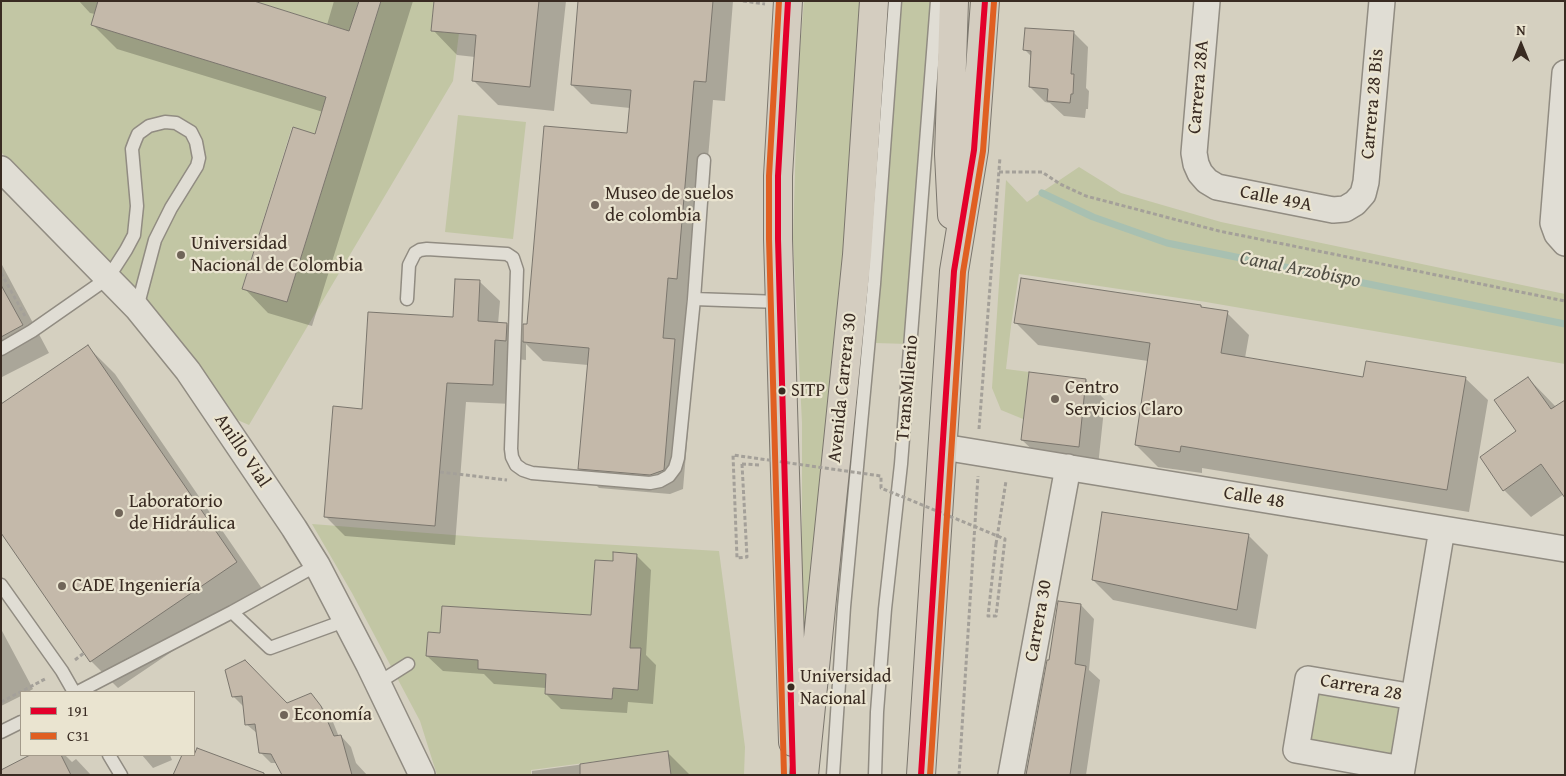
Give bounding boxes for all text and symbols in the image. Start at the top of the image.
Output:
north arrow [1496,20,1546,70]
text: N [1516,20,1526,40]
street label: Carrera 28A [1184,39,1214,135]
street label: Carrera 28 Bis [1357,48,1389,160]
street label: Calle 49A [1238,181,1314,217]
place label: Museo de suelos de colombia [605,183,734,227]
marker: Museo de suelos de colombia [589,199,601,211]
place label: Universidad Nacional de Colombia [191,233,363,277]
water label: Canal Arzobispo [1238,247,1362,293]
marker: Universidad Nacional de Colombia [175,249,187,261]
street label: Avenida Carrera 30 [824,312,862,464]
street label: TransMilenio [892,334,924,442]
place label: Centro Servicios Claro [1065,377,1183,421]
place label: SITP [791,380,825,402]
marker: SITP [777,386,787,396]
marker: Centro Servicios Claro [1049,393,1061,405]
street label: Anillo Vial [209,410,275,492]
street label: Calle 48 [1222,482,1286,514]
place label: Laboratorio de Hidráulica [129,491,235,535]
marker: Laboratorio de Hidráulica [113,507,125,519]
place label: CADE Ingeniería [72,575,201,597]
street label: Carrera 30 [1021,578,1057,664]
marker: CADE Ingeniería [56,580,68,592]
place label: Universidad Nacional [800,666,891,709]
street label: Carrera 28 [1318,670,1404,706]
marker: Universidad Nacional [786,682,796,692]
legend [20,691,195,756]
text: 191 [67,700,89,721]
place label: Economía [294,704,372,726]
marker: Economía [278,709,290,721]
text: C31 [67,725,90,746]

